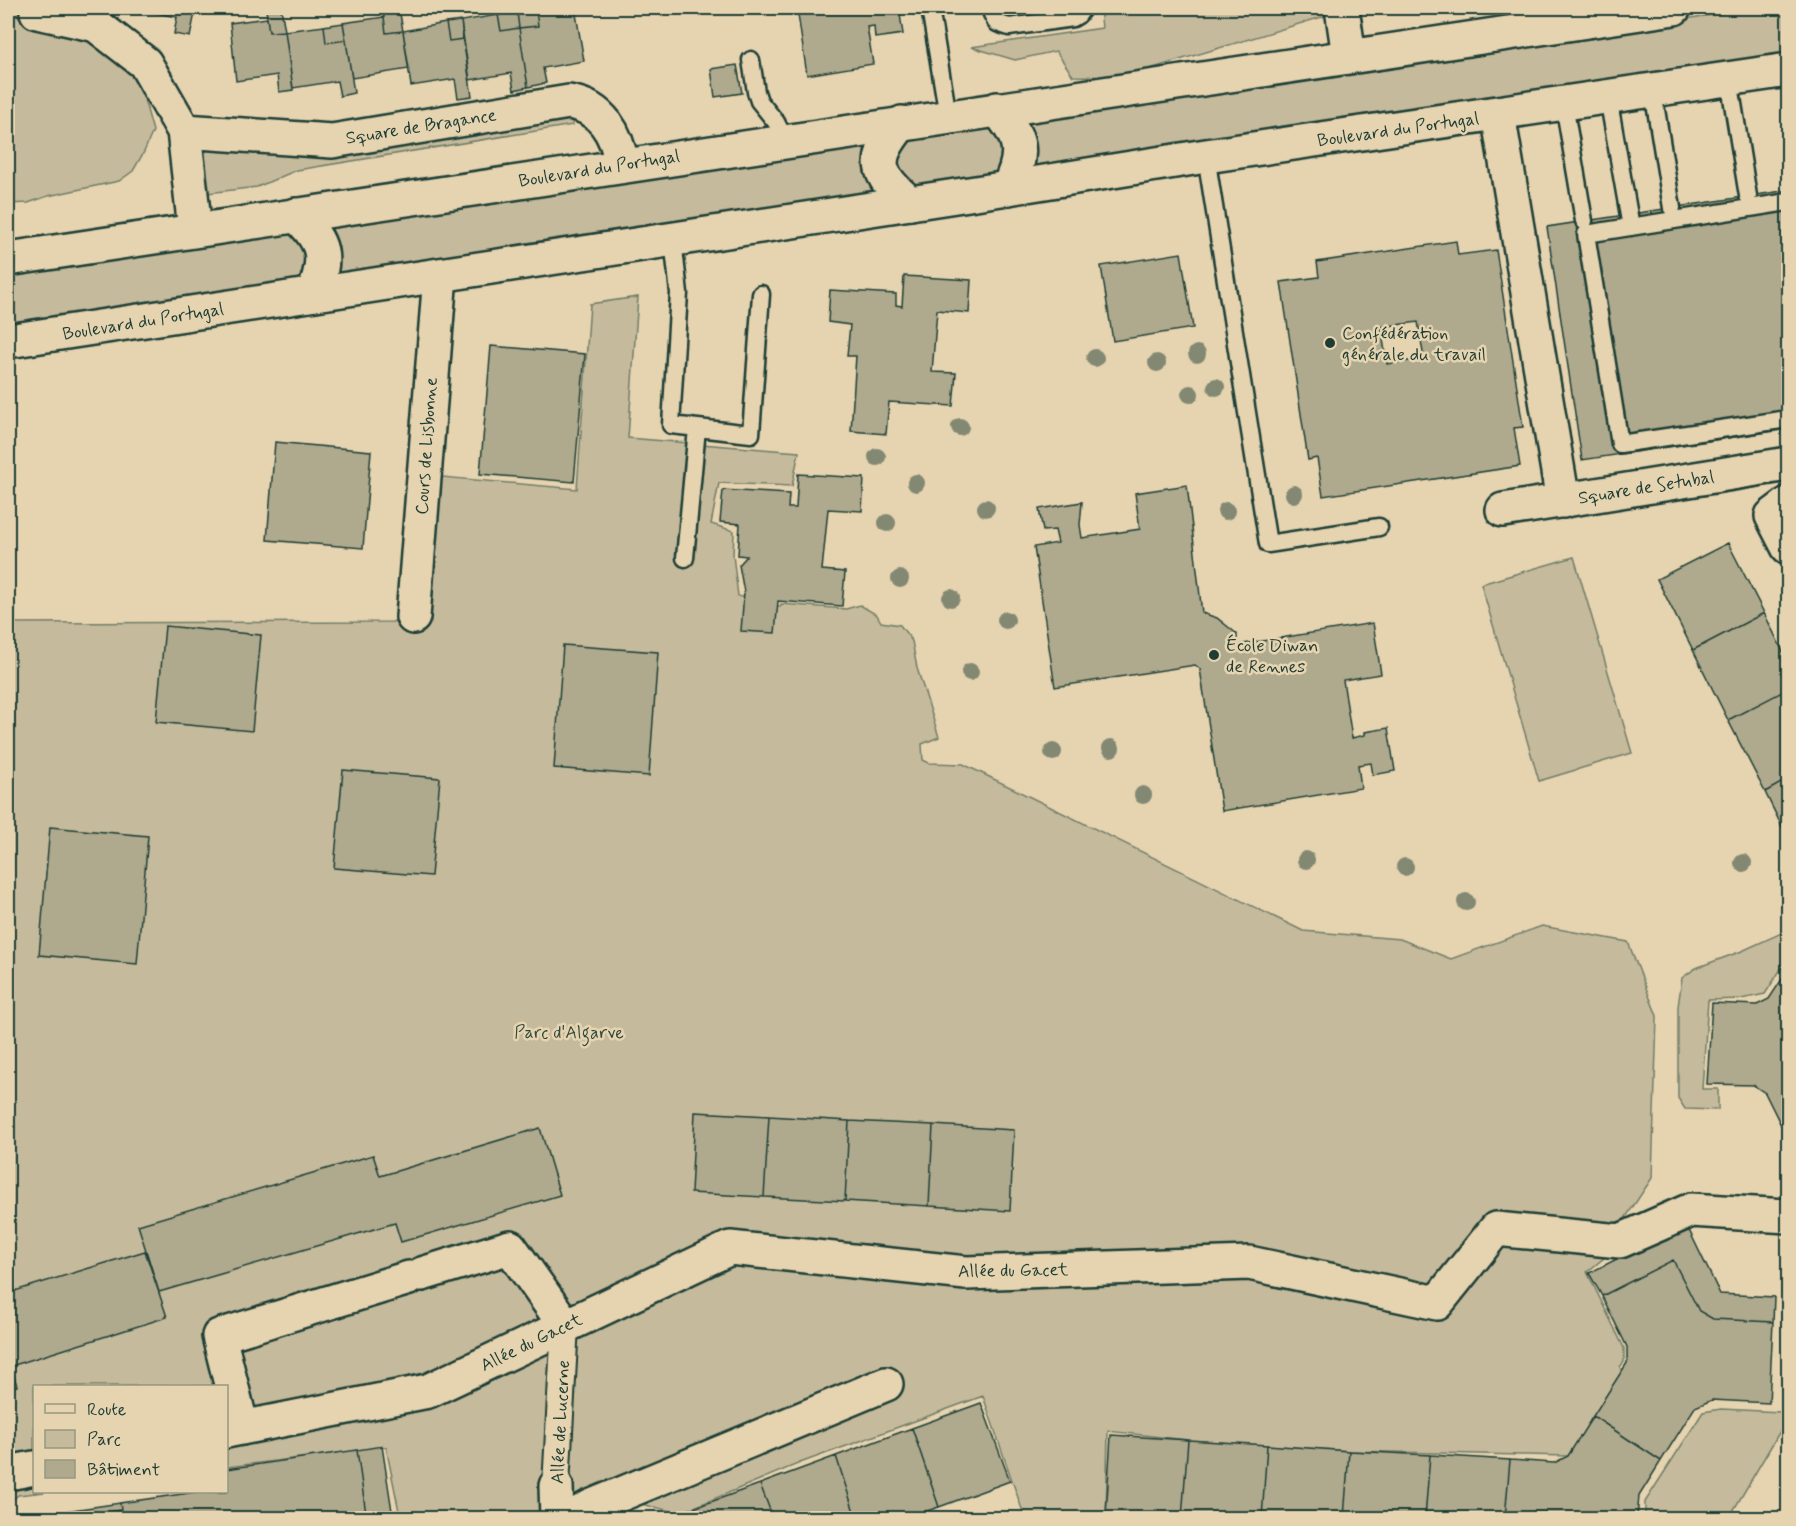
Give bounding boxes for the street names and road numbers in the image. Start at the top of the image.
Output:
street label: Square de Bragance [344,103,498,151]
street label: Boulevard du Portugal [1316,107,1481,153]
street label: Boulevard du Portugal [517,144,682,194]
street label: Boulevard du Portugal [61,297,226,347]
street label: Cours de Lisbonne [410,376,444,516]
street label: Square de Setubal [1576,465,1716,511]
street label: Allée du Gacet [958,1258,1069,1284]
street label: Allée du Gacet [477,1308,587,1378]
street label: Allée de Lucerne [546,1359,576,1485]

